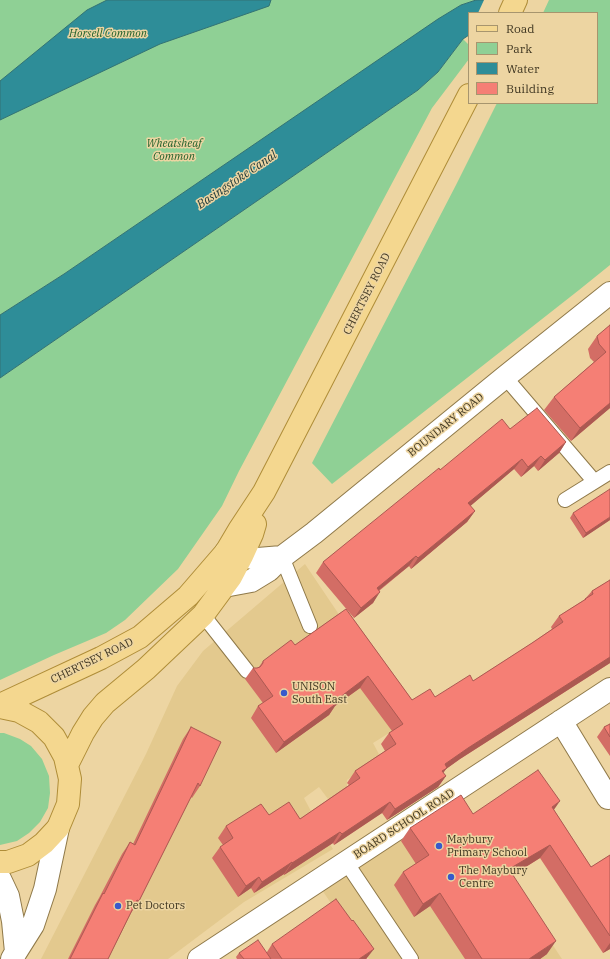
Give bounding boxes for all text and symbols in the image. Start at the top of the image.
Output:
legend [468,12,598,104]
text: Road [506,21,535,36]
park label: Horsell Common [69,27,147,41]
text: Park [506,41,532,56]
text: Water [506,61,539,76]
text: Building [506,81,554,96]
park label: Wheatsheaf Common [147,137,201,163]
water label: Basingstoke Canal [194,148,280,212]
street label: CHERTSEY ROAD [341,251,393,337]
street label: BOUNDARY ROAD [405,390,487,460]
street label: CHERTSEY ROAD [49,635,135,687]
place label: UNISON South East [292,680,347,706]
marker: UNISON South East [279,688,289,698]
street label: BOARD SCHOOL ROAD [351,786,457,862]
place label: Maybury Primary School [447,833,527,859]
marker: Maybury Primary School [434,841,444,851]
place label: The Maybury Centre [459,864,527,890]
marker: The Maybury Centre [446,872,456,882]
place label: Pet Doctors [126,899,185,913]
marker: Pet Doctors [113,901,123,911]

